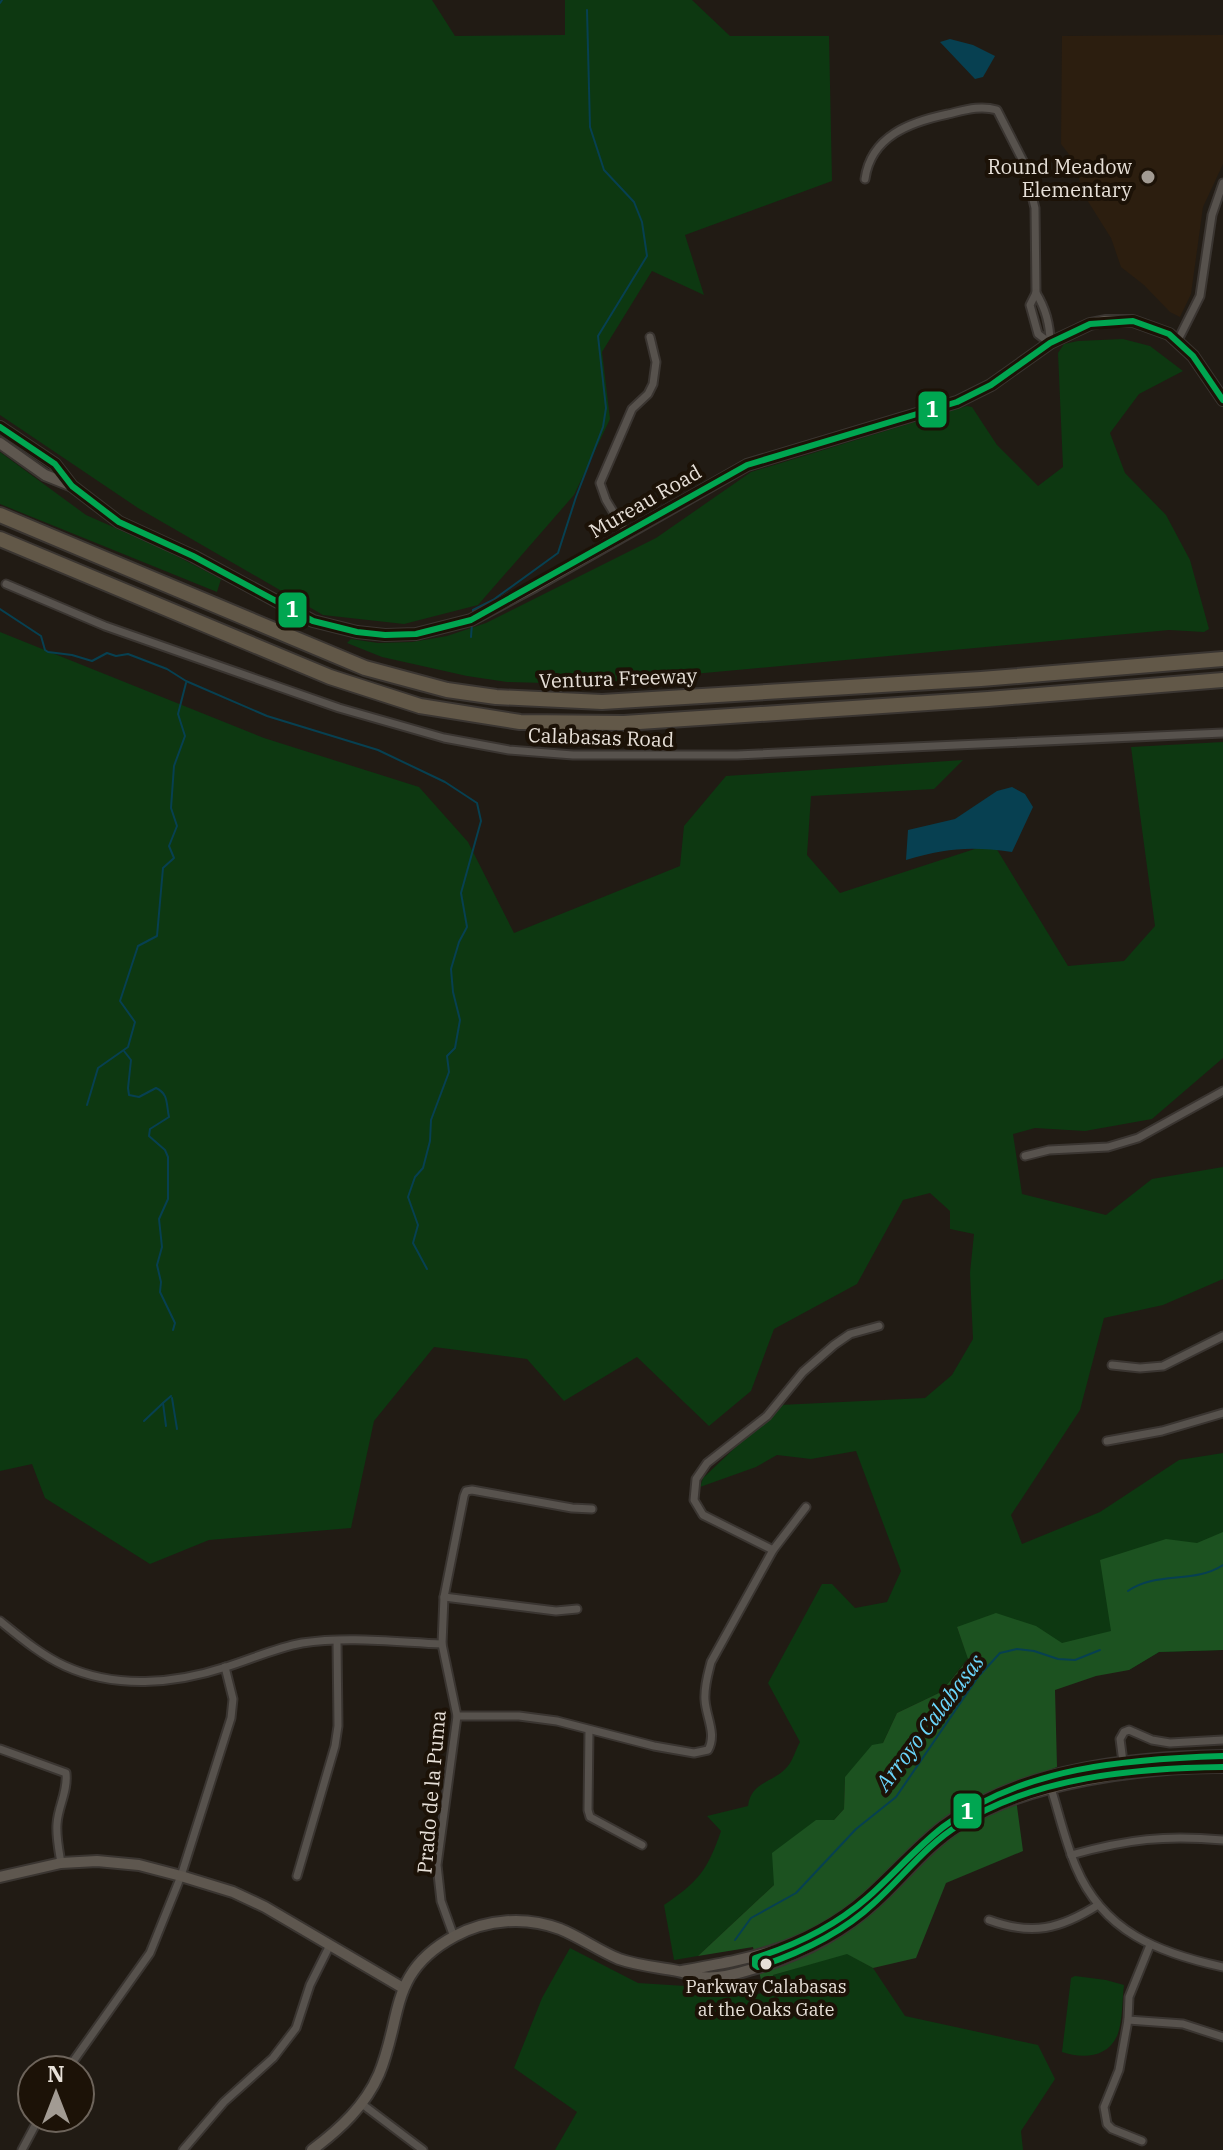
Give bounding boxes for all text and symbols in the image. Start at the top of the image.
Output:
place label: Round Meadow Elementary [988,153,1132,203]
marker: Round Meadow Elementary [1139,168,1157,186]
line badge: 1 [917,390,948,429]
text: 1 [925,394,939,423]
street label: Mureau Road [584,458,706,544]
line badge: 1 [277,591,308,629]
text: 1 [285,594,299,623]
street label: Ventura Freeway [538,662,698,694]
street label: Calabasas Road [527,721,675,753]
water label: Arroyo Calabasas [867,1647,990,1798]
street label: Prado de la Puma [410,1709,452,1875]
line badge: 1 [952,1792,983,1830]
text: 1 [960,1796,974,1825]
marker: Parkway Calabasas at the Oaks Gate [758,1956,774,1972]
place label: Parkway Calabasas at the Oaks Gate [685,1975,847,2021]
north arrow [16,2054,96,2134]
text: N [47,2059,65,2088]

